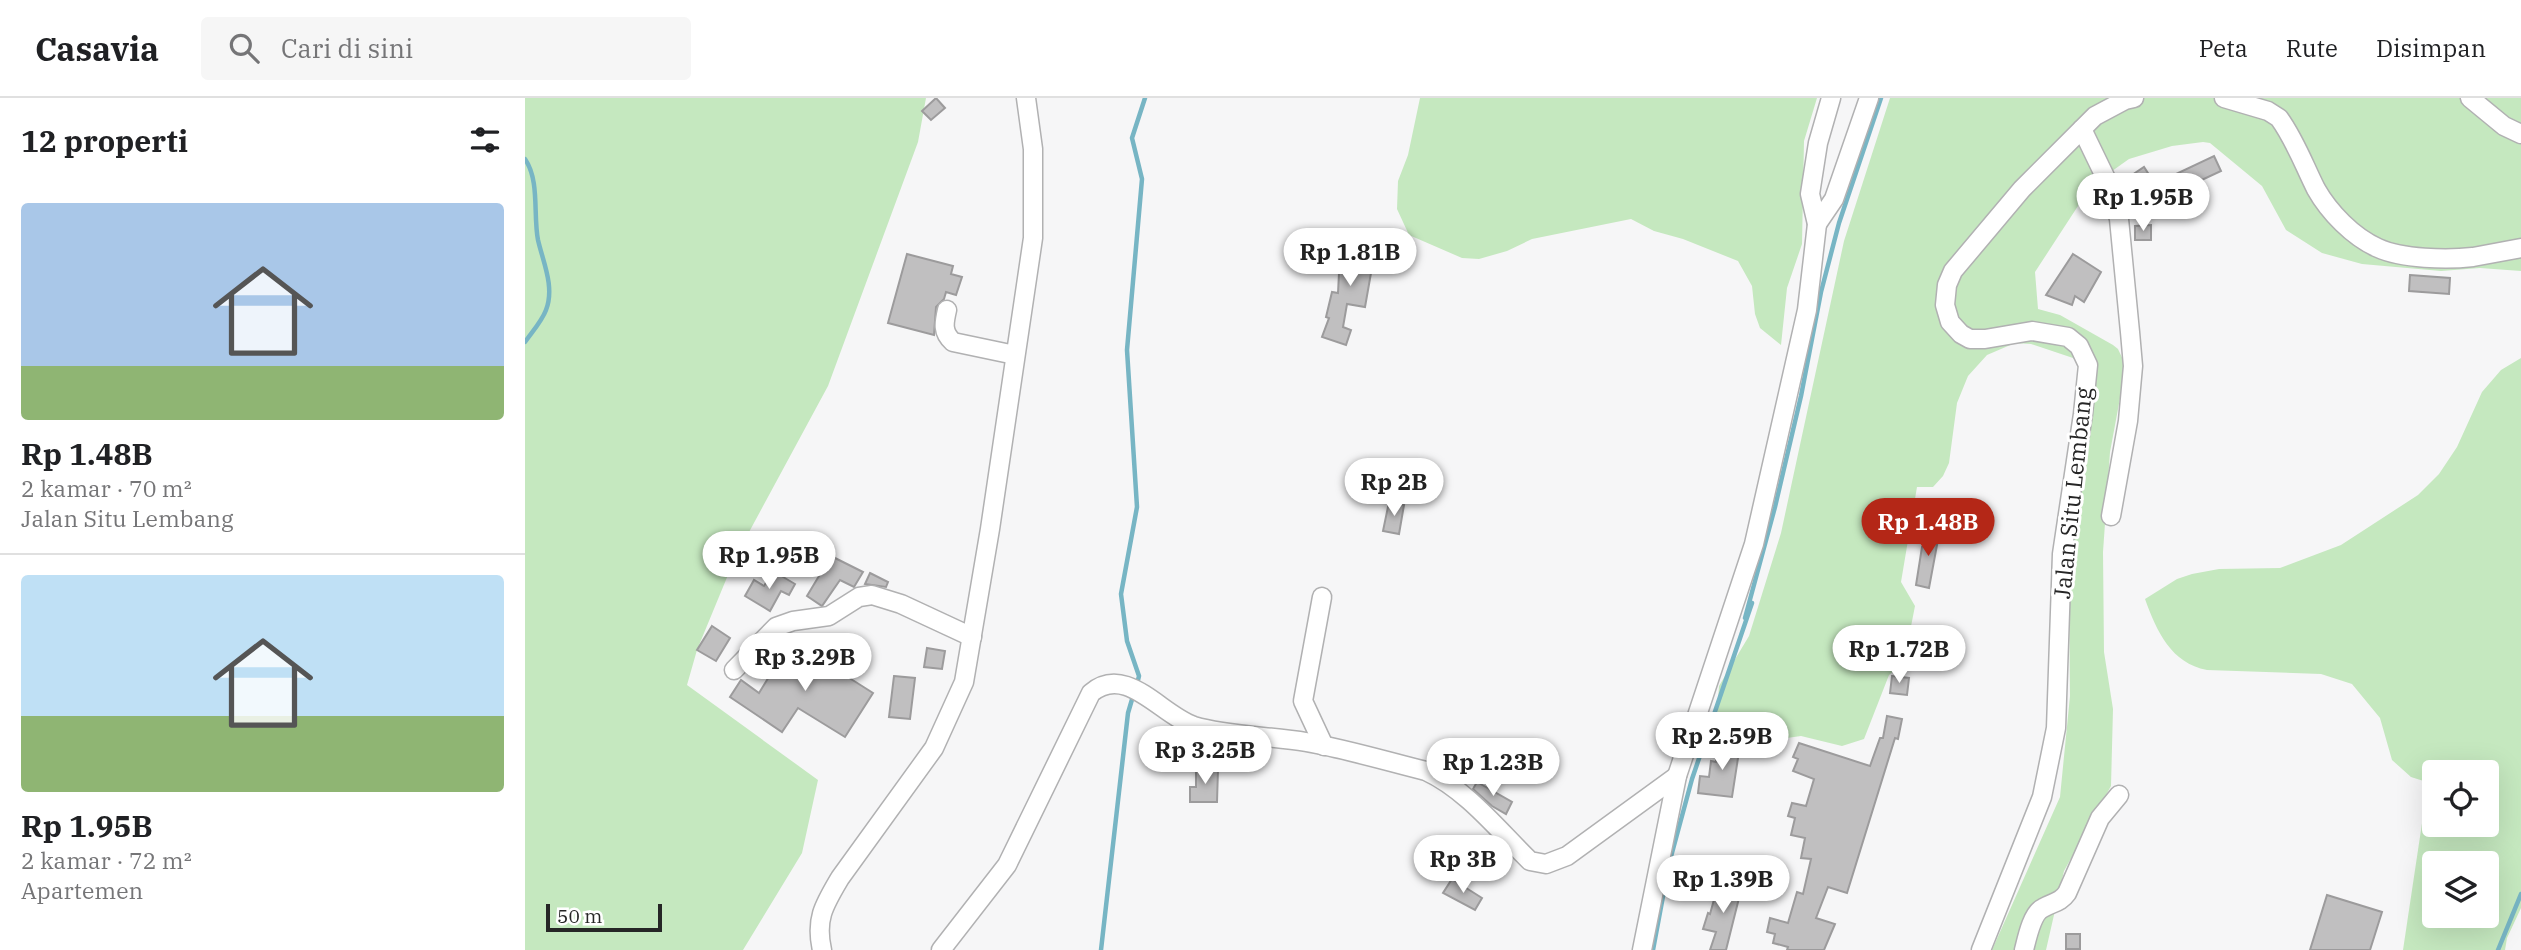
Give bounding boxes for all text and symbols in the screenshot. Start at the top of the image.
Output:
search box [201,17,691,80]
text: Casavia [35,27,159,70]
icon: search [225,29,263,67]
text: Cari di sini [281,31,413,65]
text: Peta [2199,32,2248,64]
text: Rute [2286,32,2338,64]
text: Disimpan [2376,32,2486,64]
text: 12 properti [21,121,188,160]
icon: filters [466,121,504,159]
pin: Rp 1.95B [2071,174,2215,233]
text: Rp 1.95B [2093,181,2193,211]
pin: Rp 1.81B [1278,228,1422,288]
text: Rp 1.81B [1300,236,1400,266]
icon: home [200,248,326,374]
street label: Jalan Situ Lembang [2046,385,2098,600]
text: Rp 1.48B [21,434,153,473]
pin: Rp 2B [1345,458,1443,518]
text: Rp 2B [1361,466,1427,496]
text: 2 kamar · 70 m² [21,473,192,503]
pin: Rp 1.48B [1856,498,2000,558]
text: Jalan Situ Lembang [21,503,234,533]
text: Rp 1.48B [1878,506,1978,536]
pin: Rp 1.95B [697,532,841,591]
text: Rp 1.95B [719,539,819,569]
icon: home [200,620,326,746]
pin: Rp 1.72B [1827,626,1971,685]
text: Rp 1.72B [1849,633,1949,663]
pin: Rp 3.29B [733,634,877,693]
text: Rp 3.29B [755,641,855,671]
pin: Rp 2.59B [1650,712,1794,772]
text: Rp 2.59B [1672,720,1772,750]
pin: Rp 3.25B [1133,726,1277,786]
text: Rp 3.25B [1155,734,1255,764]
pin: Rp 1.23B [1421,738,1565,798]
text: Rp 1.23B [1443,746,1543,776]
map controls [2422,760,2499,928]
button: locate [2422,760,2499,837]
text: Rp 1.95B [21,806,153,845]
pin: Rp 3B [1414,836,1512,895]
text: Rp 3B [1430,843,1496,873]
text: 2 kamar · 72 m² [21,845,192,875]
button: layers [2422,851,2499,928]
pin: Rp 1.39B [1651,856,1795,915]
text: Rp 1.39B [1673,863,1773,893]
text: Apartemen [21,875,143,905]
scale bar [546,901,661,933]
text: 50 m [557,904,602,928]

